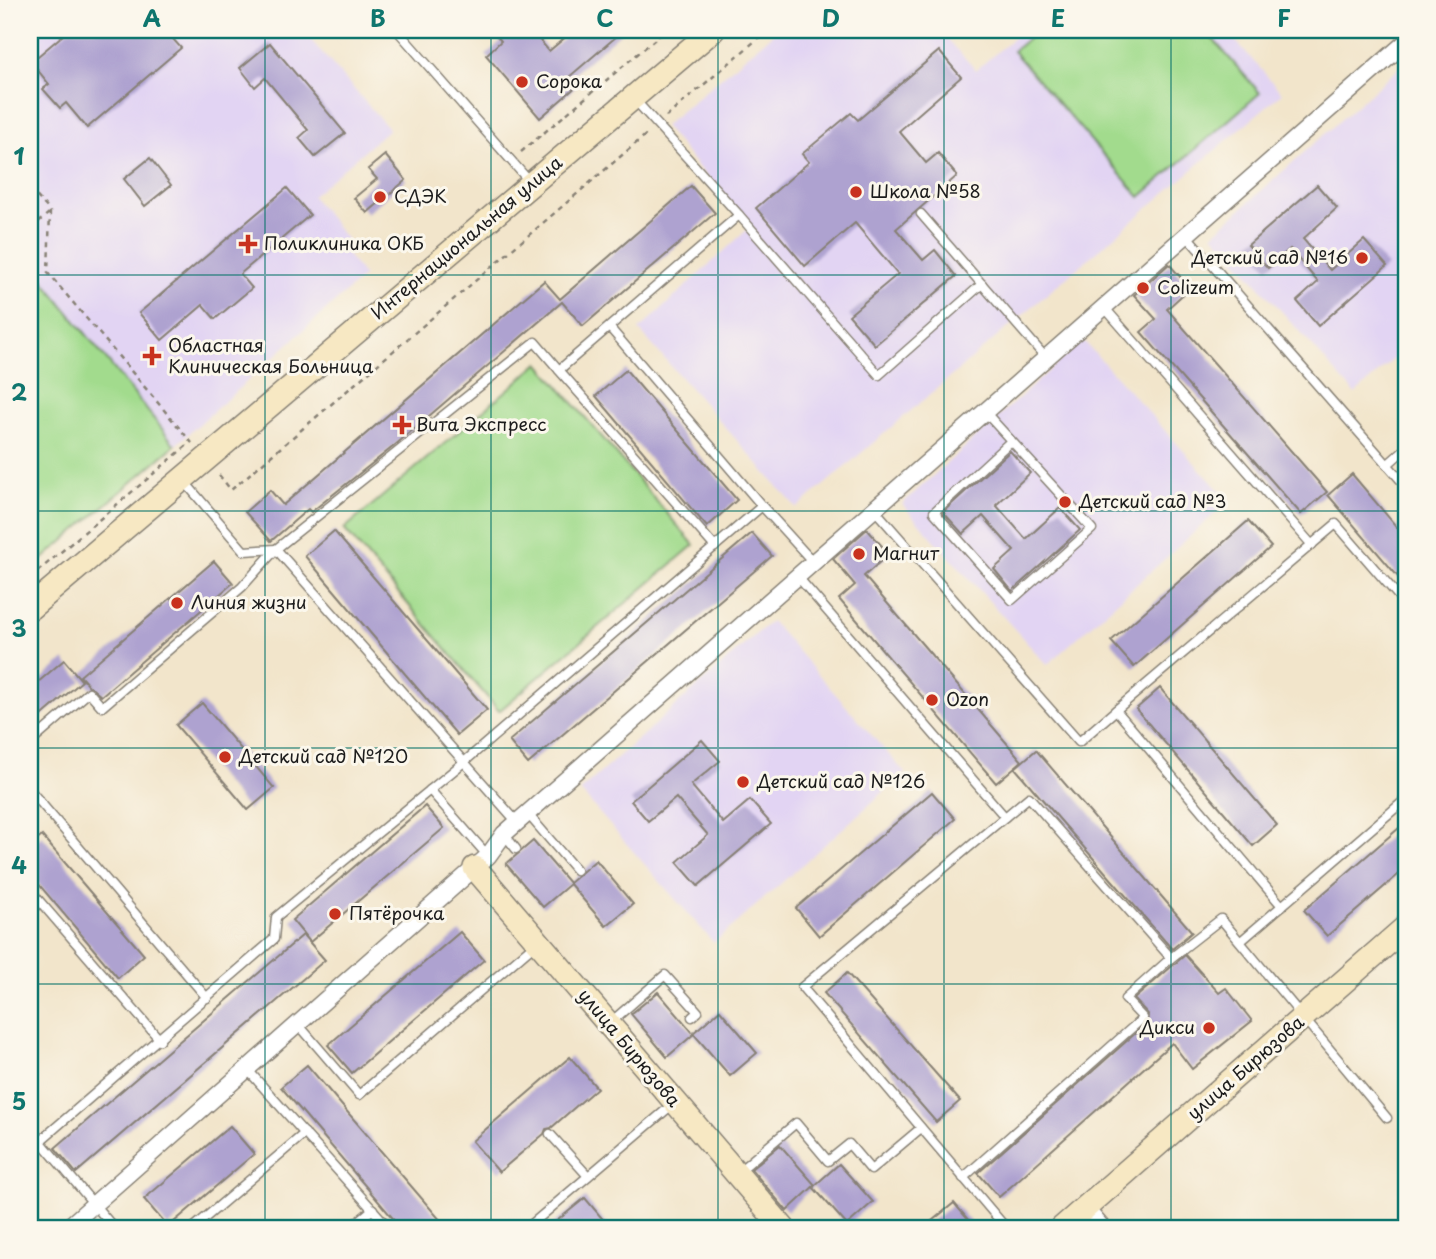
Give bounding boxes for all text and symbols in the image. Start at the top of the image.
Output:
text: A [143,0,161,35]
text: B [370,0,386,35]
text: C [596,0,614,35]
text: D [822,0,840,35]
text: E [1051,0,1065,35]
text: F [1277,0,1291,35]
place label: Сорока [536,67,603,94]
marker: Сорока [514,74,530,90]
text: 1 [14,138,25,173]
street label: Интернациональная улица [365,148,568,325]
place label: Школа №58 [870,177,981,204]
place label: СДЭК [394,182,447,209]
marker: Школа №58 [848,184,864,200]
marker: СДЭК [372,189,388,205]
place label: Поликлиника ОКБ [264,229,424,256]
marker: Поликлиника ОКБ [238,234,258,254]
place label: Детский сад №16 [1191,243,1348,270]
marker: Детский сад №16 [1354,250,1370,266]
place label: Colizeum [1157,273,1234,300]
marker: Colizeum [1135,280,1151,296]
place label: Областная Клиническая Больница [168,331,374,379]
marker: Областная Клиническая Больница [142,346,162,366]
text: 2 [11,374,27,409]
place label: Вита Экспресс [416,410,547,437]
marker: Вита Экспресс [394,417,410,433]
place label: Детский сад №3 [1078,487,1226,514]
marker: Детский сад №3 [1057,494,1073,510]
place label: Магнит [873,539,940,566]
marker: Магнит [851,546,867,562]
place label: Линия жизни [191,588,307,615]
marker: Линия жизни [169,595,185,611]
text: 3 [11,610,27,645]
place label: Ozon [946,685,989,712]
marker: Ozon [924,692,940,708]
place label: Детский сад №120 [238,742,408,769]
marker: Детский сад №120 [217,749,233,765]
place label: Детский сад №126 [756,767,925,794]
marker: Детский сад №126 [735,774,751,790]
text: 4 [11,847,27,882]
place label: Пятёрочка [349,899,445,926]
marker: Пятёрочка [327,906,343,922]
street label: улица Бирюзова [572,982,688,1113]
street label: улица Бирюзова [1181,1008,1310,1125]
place label: Дикси [1139,1013,1195,1040]
marker: Дикси [1201,1020,1217,1036]
text: 5 [12,1083,26,1118]

